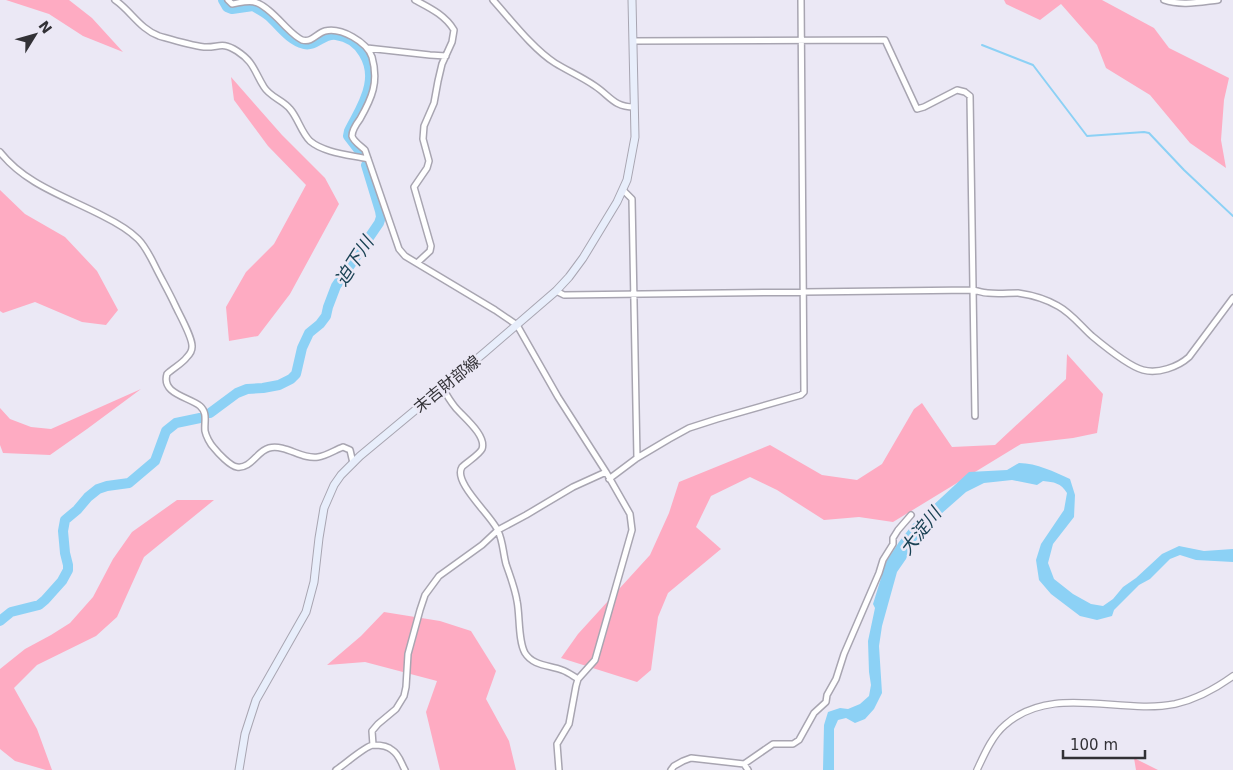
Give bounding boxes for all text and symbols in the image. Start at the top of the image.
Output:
north arrow [10,10,60,60]
text: N [35,18,55,37]
water label: 迫下川 [330,231,379,289]
street label: 末吉財部線 [410,351,484,417]
water label: 大淀川 [895,502,946,559]
scale bar [1063,728,1146,760]
text: 100 m [1070,736,1118,754]

